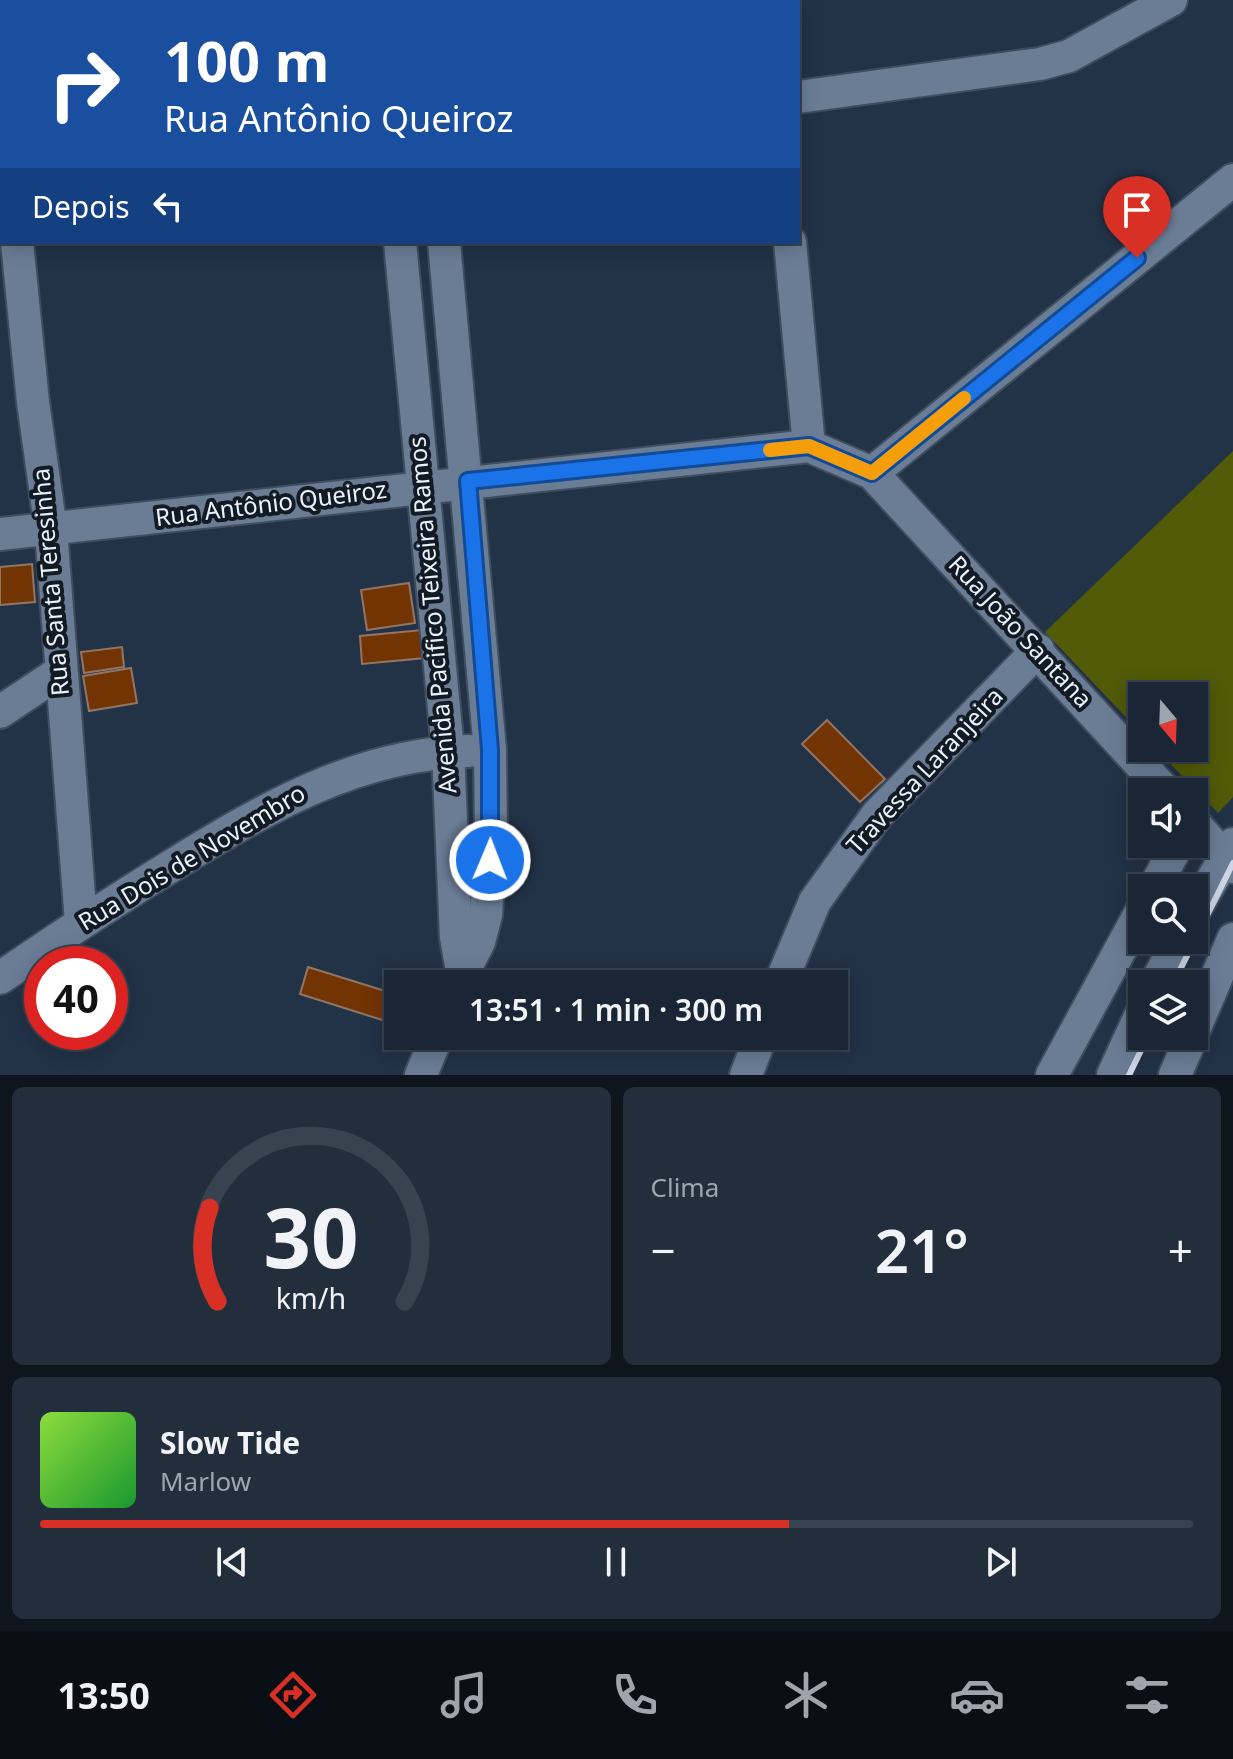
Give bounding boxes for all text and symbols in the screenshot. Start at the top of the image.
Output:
text: 100 m [164,22,329,98]
icon: right [32,32,136,136]
text: Rua Antônio Queiroz [164,94,513,143]
pin [1103,176,1171,258]
icon: left [146,184,190,228]
text: Depois [32,186,130,227]
icon: arrive [1115,188,1159,232]
street label: Avenida Pacifico Teixeira Ramos [399,435,464,795]
street label: Rua Santa Teresinha [23,467,76,697]
street label: Rua Antônio Queiroz [153,472,388,533]
street label: Rua João Santana [942,548,1100,714]
street label: Travessa Laranjeira [838,680,1010,860]
north arrow [1128,682,1208,762]
map controls [1128,682,1208,1050]
street label: Rua Dois de Novembro [72,776,311,938]
button: sound [1128,778,1208,858]
position arrow [448,818,532,902]
button: search [1128,874,1208,954]
speed limit sign: 40 [24,946,128,1050]
button: layers [1128,970,1208,1050]
text: 13:51 · 1 min · 300 m [469,989,763,1030]
text: Clima [651,1169,719,1205]
text: 30 [264,1179,359,1292]
text: 21° [875,1209,969,1291]
text: − [651,1220,676,1280]
text: + [1168,1220,1193,1280]
text: km/h [276,1278,346,1317]
text: Slow Tide [160,1422,300,1463]
text: Marlow [160,1463,251,1499]
icon: previous [210,1540,254,1584]
icon: pause [594,1540,638,1584]
icon: next [979,1540,1023,1584]
icon: directions [265,1667,321,1723]
icon: music [436,1667,492,1723]
icon: phone [607,1667,663,1723]
icon: climate [778,1667,834,1723]
icon: car [949,1667,1005,1723]
icon: filters [1119,1667,1175,1723]
text: 13:50 [57,1671,150,1720]

